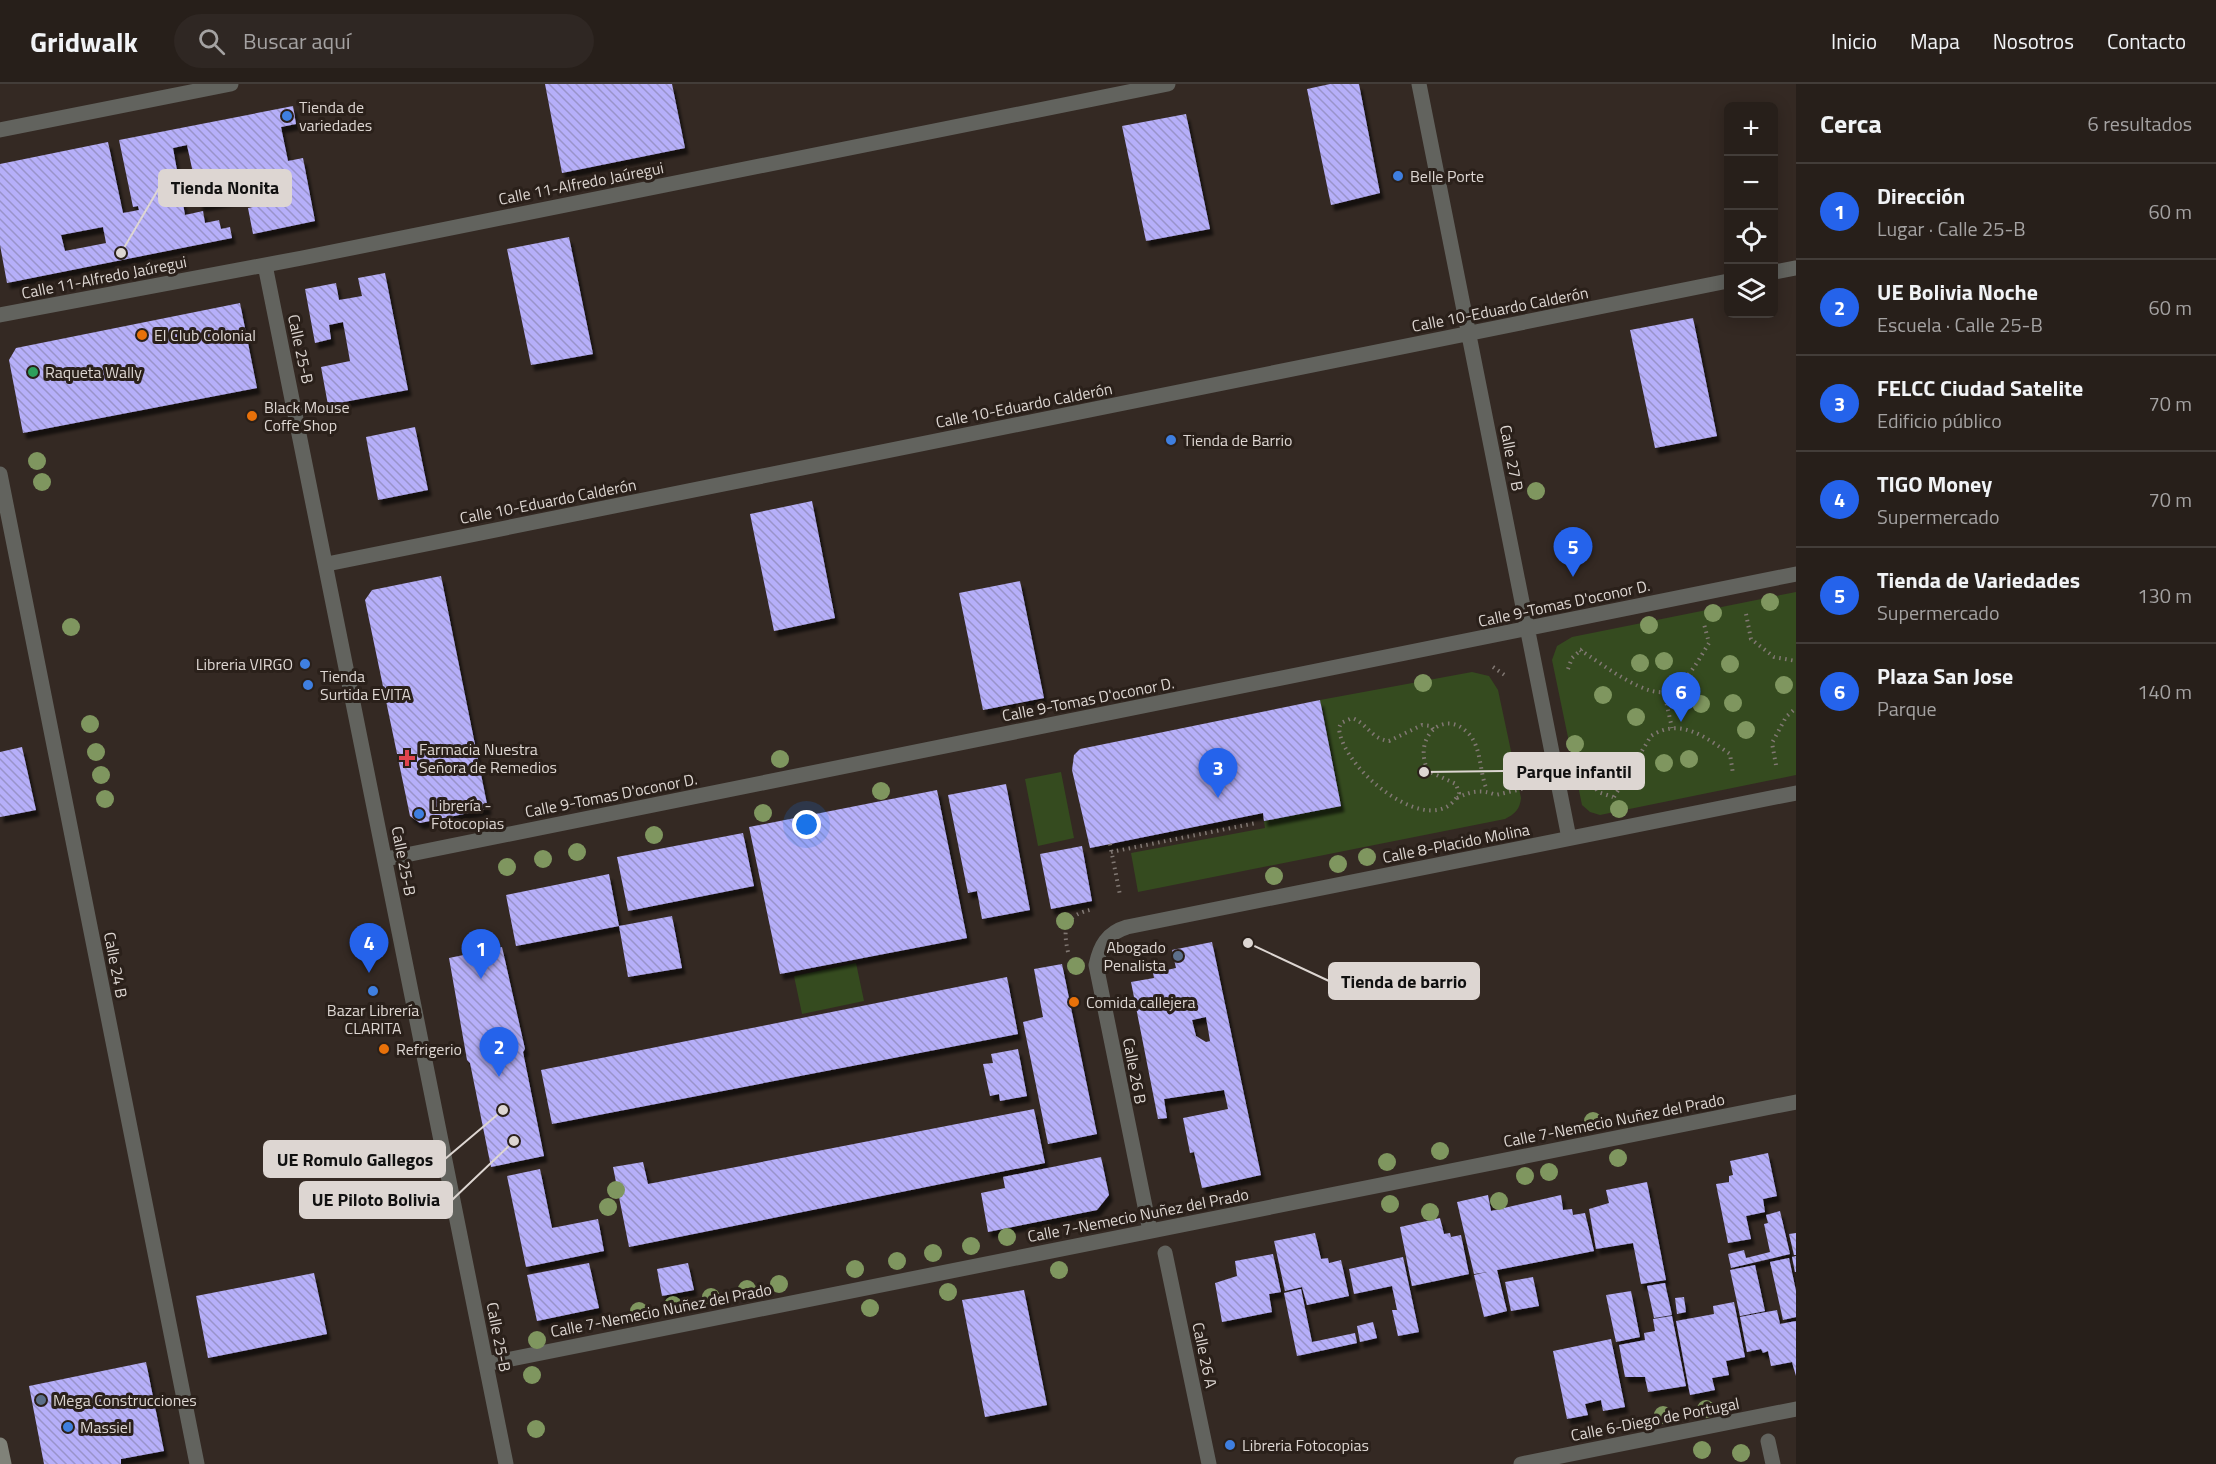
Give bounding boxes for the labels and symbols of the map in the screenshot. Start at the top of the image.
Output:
place label: Tienda de variedades [299,95,372,137]
marker: Tienda de variedades [280,109,294,123]
street label: Calle 11-Alfredo Jaúregui [496,155,666,211]
place label: Belle Porte [1410,164,1484,188]
marker: Belle Porte [1391,169,1405,183]
callout: Tienda Nonita [159,170,291,206]
text: Tienda Nonita [171,174,279,201]
street label: Calle 11-Alfredo Jaúregui [19,249,189,305]
street label: Calle 10-Eduardo Calderón [1410,280,1590,338]
street label: Calle 25-B [282,312,320,386]
place label: El Club Colonial [154,323,256,347]
marker: El Club Colonial [135,328,149,342]
place label: Raqueta Wally [45,360,142,384]
marker: Raqueta Wally [26,365,40,379]
street label: Calle 10-Eduardo Calderón [934,376,1114,434]
place label: Black Mouse Coffe Shop [264,395,350,437]
marker: Black Mouse Coffe Shop [245,409,259,423]
street label: Calle 27 B [1494,423,1530,493]
place label: Tienda de Barrio [1183,428,1293,452]
marker: Tienda de Barrio [1164,433,1178,447]
street label: Calle 10-Eduardo Calderón [458,472,638,530]
pin: 5 [1554,528,1592,577]
street label: Calle 9-Tomas D'oconor D. [1476,573,1652,633]
place label: Libreria VIRGO [196,652,293,676]
marker: Libreria VIRGO [298,657,312,671]
place label: Tienda Surtida EVITA [320,664,412,706]
street label: Calle 9-Tomas D'oconor D. [1000,671,1176,727]
pin: 6 [1662,672,1700,722]
marker: Tienda Surtida EVITA [301,678,315,692]
place label: Farmacia Nuestra Señora de Remedios [419,737,557,779]
pin: 3 [1198,748,1238,798]
marker: Farmacia Nuestra Señora de Remedios [400,751,414,765]
callout: Parque infantil [1504,753,1644,789]
text: Parque infantil [1516,758,1632,785]
street label: Calle 9-Tomas D'oconor D. [523,767,699,823]
place label: Librería - Fotocopias [431,793,504,835]
marker: Librería - Fotocopias [412,807,426,821]
your location [792,810,821,839]
street label: Calle 8-Placido Molina [1380,817,1532,869]
street label: Calle 25-B [385,824,423,898]
pin: 4 [350,924,388,973]
street label: Calle 24 B [98,930,134,1000]
pin: 1 [462,930,500,979]
place label: Abogado Penalista [1104,935,1166,977]
marker: Abogado Penalista [1171,949,1185,963]
callout: Tienda de barrio [1329,963,1479,999]
text: Tienda de barrio [1341,968,1467,995]
marker: Bazar Librería CLARITA [366,984,380,998]
place label: Comida callejera [1086,990,1195,1014]
marker: Comida callejera [1067,995,1081,1009]
place label: Bazar Librería CLARITA [327,998,419,1040]
pin: 2 [480,1028,518,1077]
street label: Calle 26 B [1117,1036,1153,1106]
place label: Refrigerio [396,1037,462,1061]
marker: Refrigerio [377,1042,391,1056]
street label: Calle 7-Nemecio Nuñez del Prado [1501,1087,1727,1153]
callout: UE Romulo Gallegos [264,1141,445,1177]
text: UE Romulo Gallegos [277,1146,433,1173]
callout: UE Piloto Bolivia [300,1182,452,1218]
street label: Calle 7-Nemecio Nuñez del Prado [1025,1182,1251,1248]
text: UE Piloto Bolivia [312,1186,440,1213]
street label: Calle 7-Nemecio Nuñez del Prado [548,1277,774,1343]
street label: Calle 25-B [480,1300,518,1374]
street label: Calle 26 A [1186,1320,1224,1391]
place label: Mega Construcciones [53,1388,197,1412]
street label: Calle 6-Diego de Portugal [1569,1391,1741,1447]
marker: Mega Construcciones [34,1393,48,1407]
place label: Massiel [80,1415,132,1439]
marker: Massiel [61,1420,75,1434]
place label: Libreria Fotocopias [1242,1433,1369,1457]
marker: Libreria Fotocopias [1223,1438,1237,1452]

